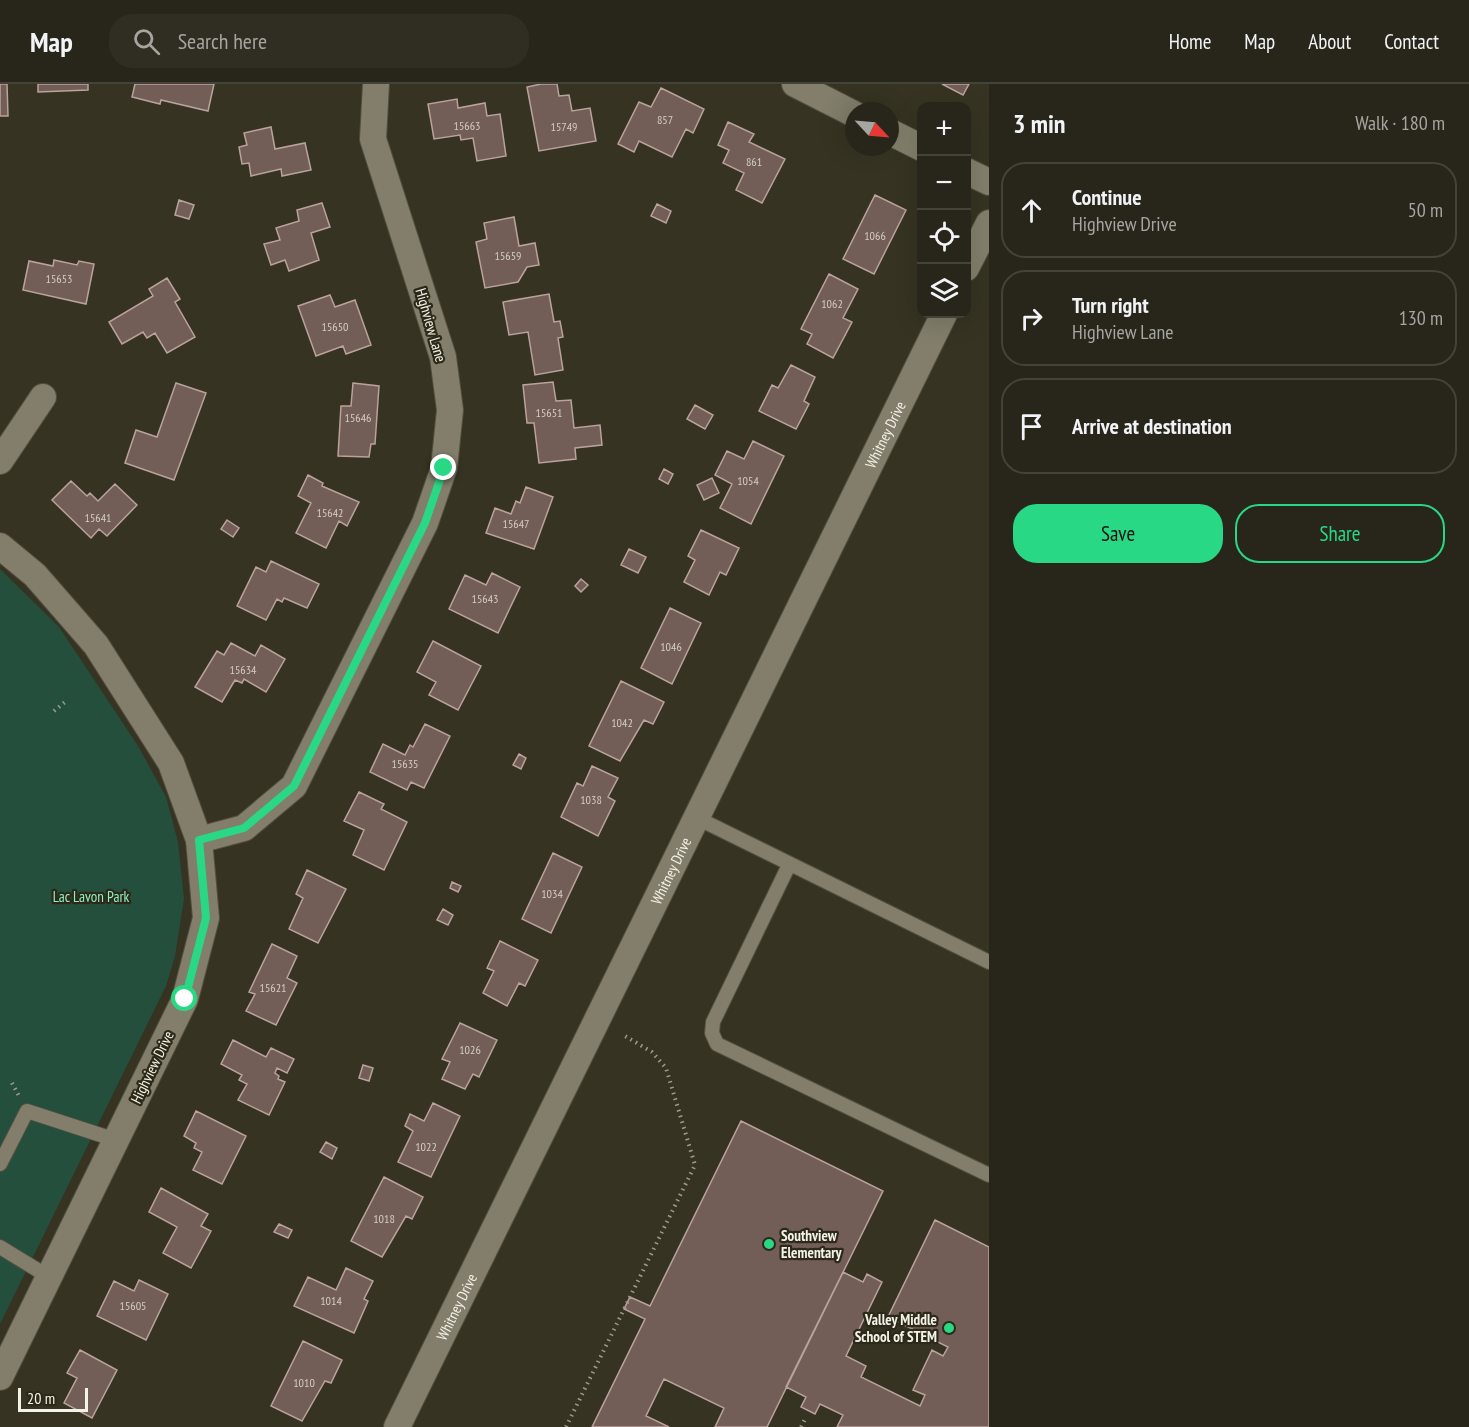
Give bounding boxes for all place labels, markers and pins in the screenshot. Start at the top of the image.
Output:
place label: Southview Elementary [781,1226,843,1262]
marker: Southview Elementary [762,1237,776,1251]
place label: Valley Middle School of STEM [855,1310,937,1346]
marker: Valley Middle School of STEM [942,1321,956,1335]

